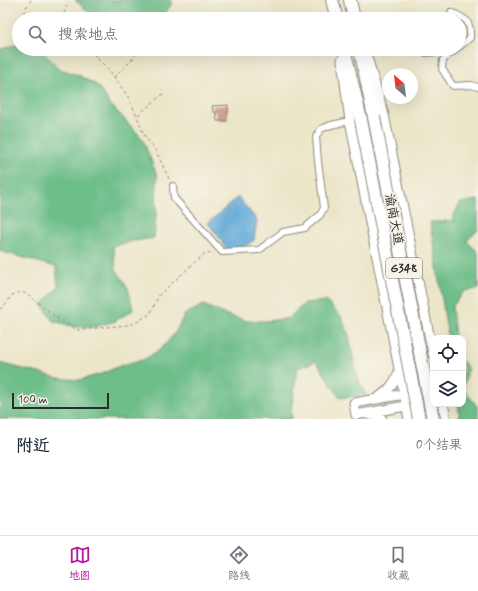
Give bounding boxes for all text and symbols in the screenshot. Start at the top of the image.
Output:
search box [12,12,466,56]
icon: search [26,23,48,45]
text: 搜索地点 [58,25,118,45]
north arrow [382,68,418,104]
street label: 渝南大道 [380,192,407,246]
road number: G348 [386,258,422,278]
map controls [430,335,466,407]
button: locate [430,335,466,371]
button: layers [430,371,466,407]
scale bar [12,391,109,410]
text: 100 m [18,393,48,407]
text: 附近 [16,435,50,457]
text: 0个结果 [416,437,462,454]
tab: 地图 [69,544,91,583]
tab: 路线 [228,544,250,583]
tab: 收藏 [387,544,409,583]

